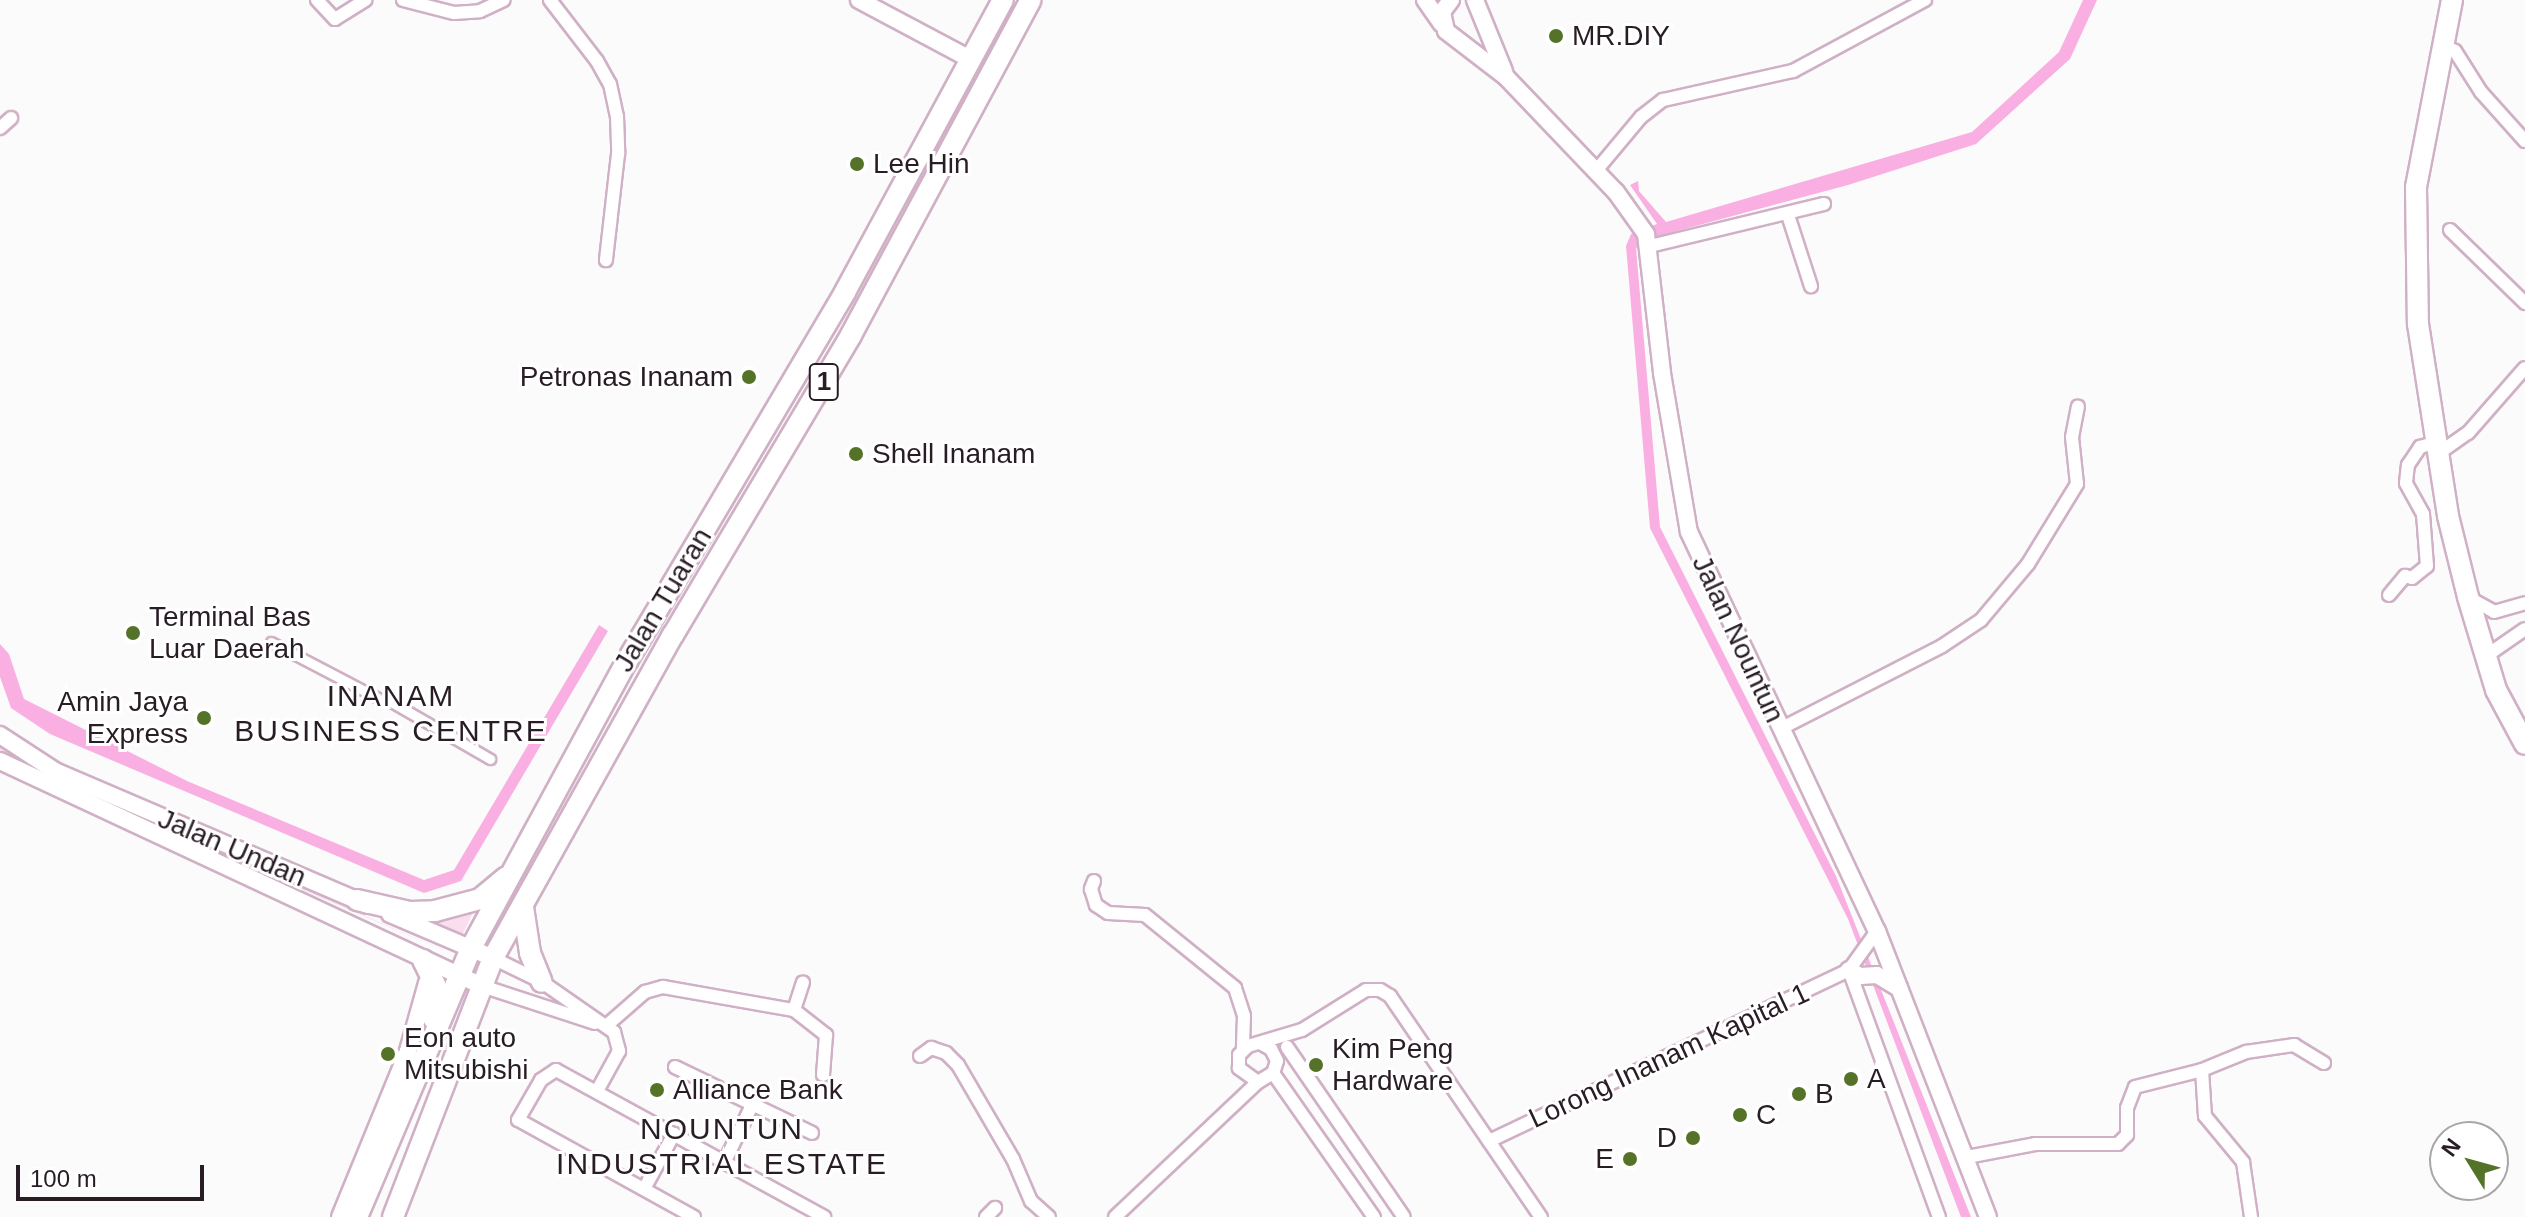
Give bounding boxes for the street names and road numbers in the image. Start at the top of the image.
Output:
road number: 1 [808,360,840,404]
street label: Jalan Tuaran [607,522,719,678]
street label: Jalan Nountun [1685,550,1791,728]
street label: Jalan Undan [153,802,311,894]
street label: Lorong Inanam Kapital 1 [1524,976,1814,1136]

